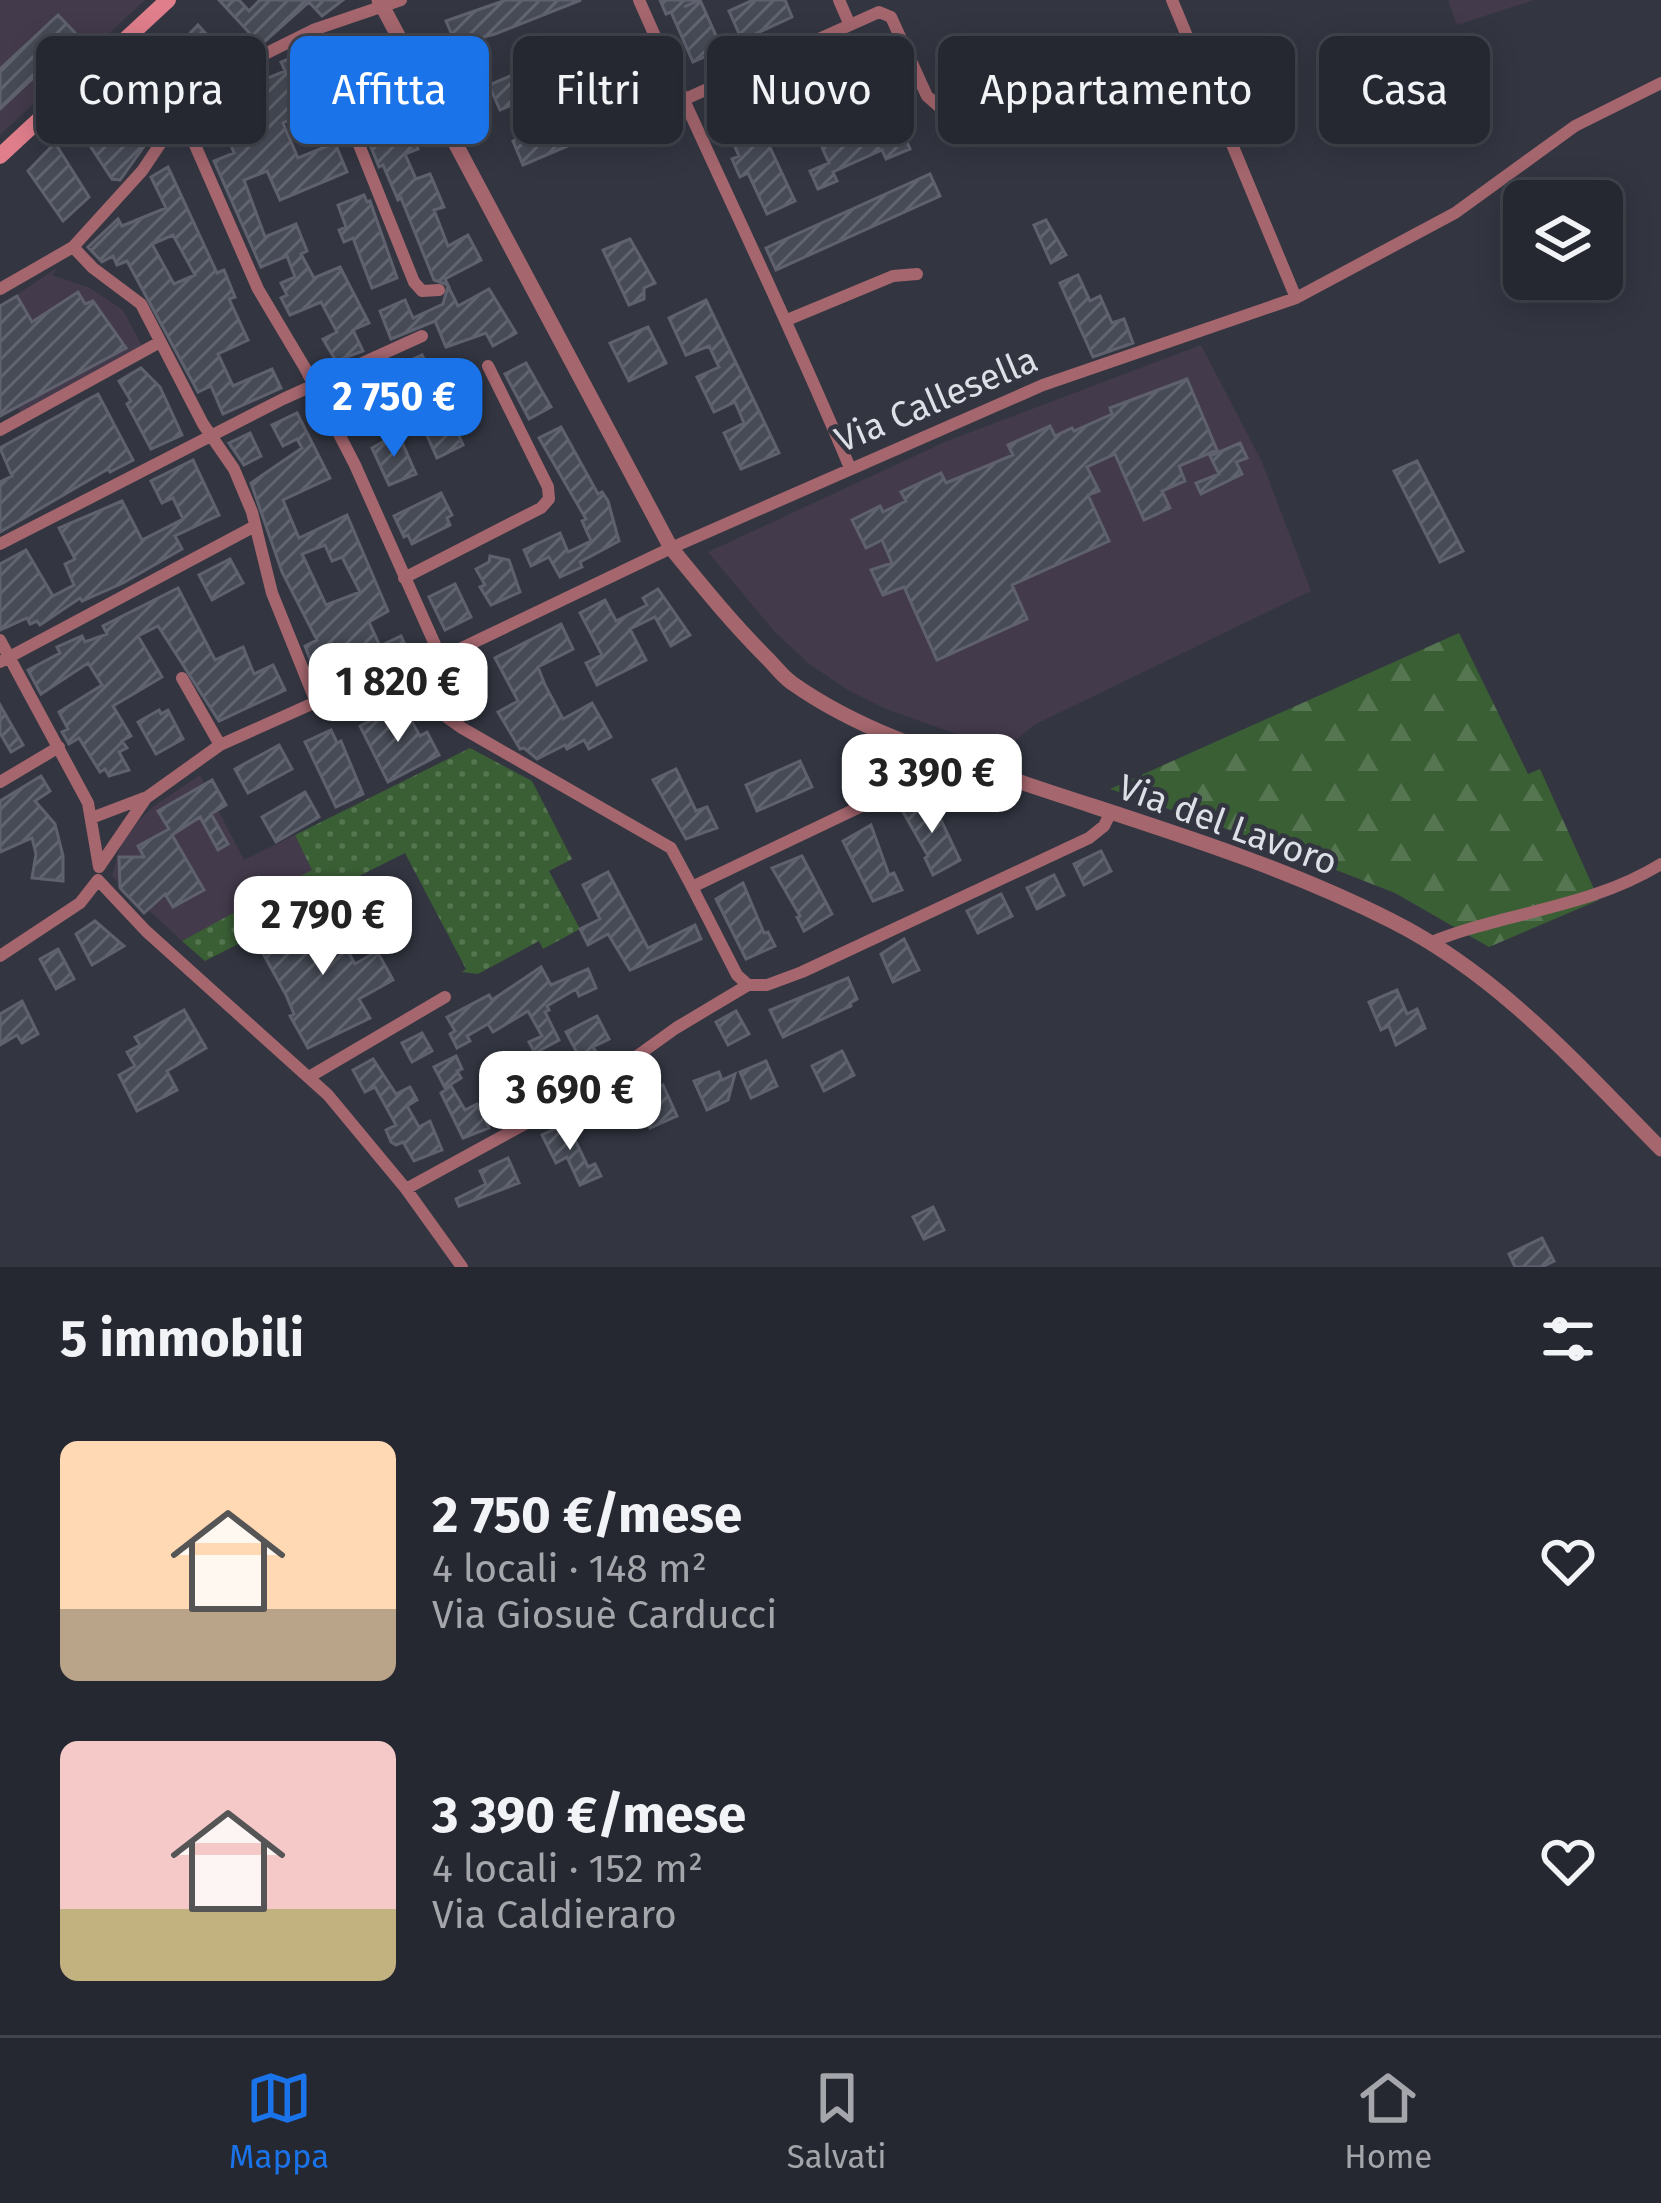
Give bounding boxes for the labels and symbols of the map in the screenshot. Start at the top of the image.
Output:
street label: Via Callesella [828,338,1044,462]
pin: 2 750 € [283,358,505,460]
pin: 1 820 € [287,643,509,745]
pin: 3 390 € [821,734,1043,836]
street label: Via del Lavoro [1112,765,1343,885]
pin: 2 790 € [212,876,434,978]
pin: 3 690 € [459,1051,681,1153]

